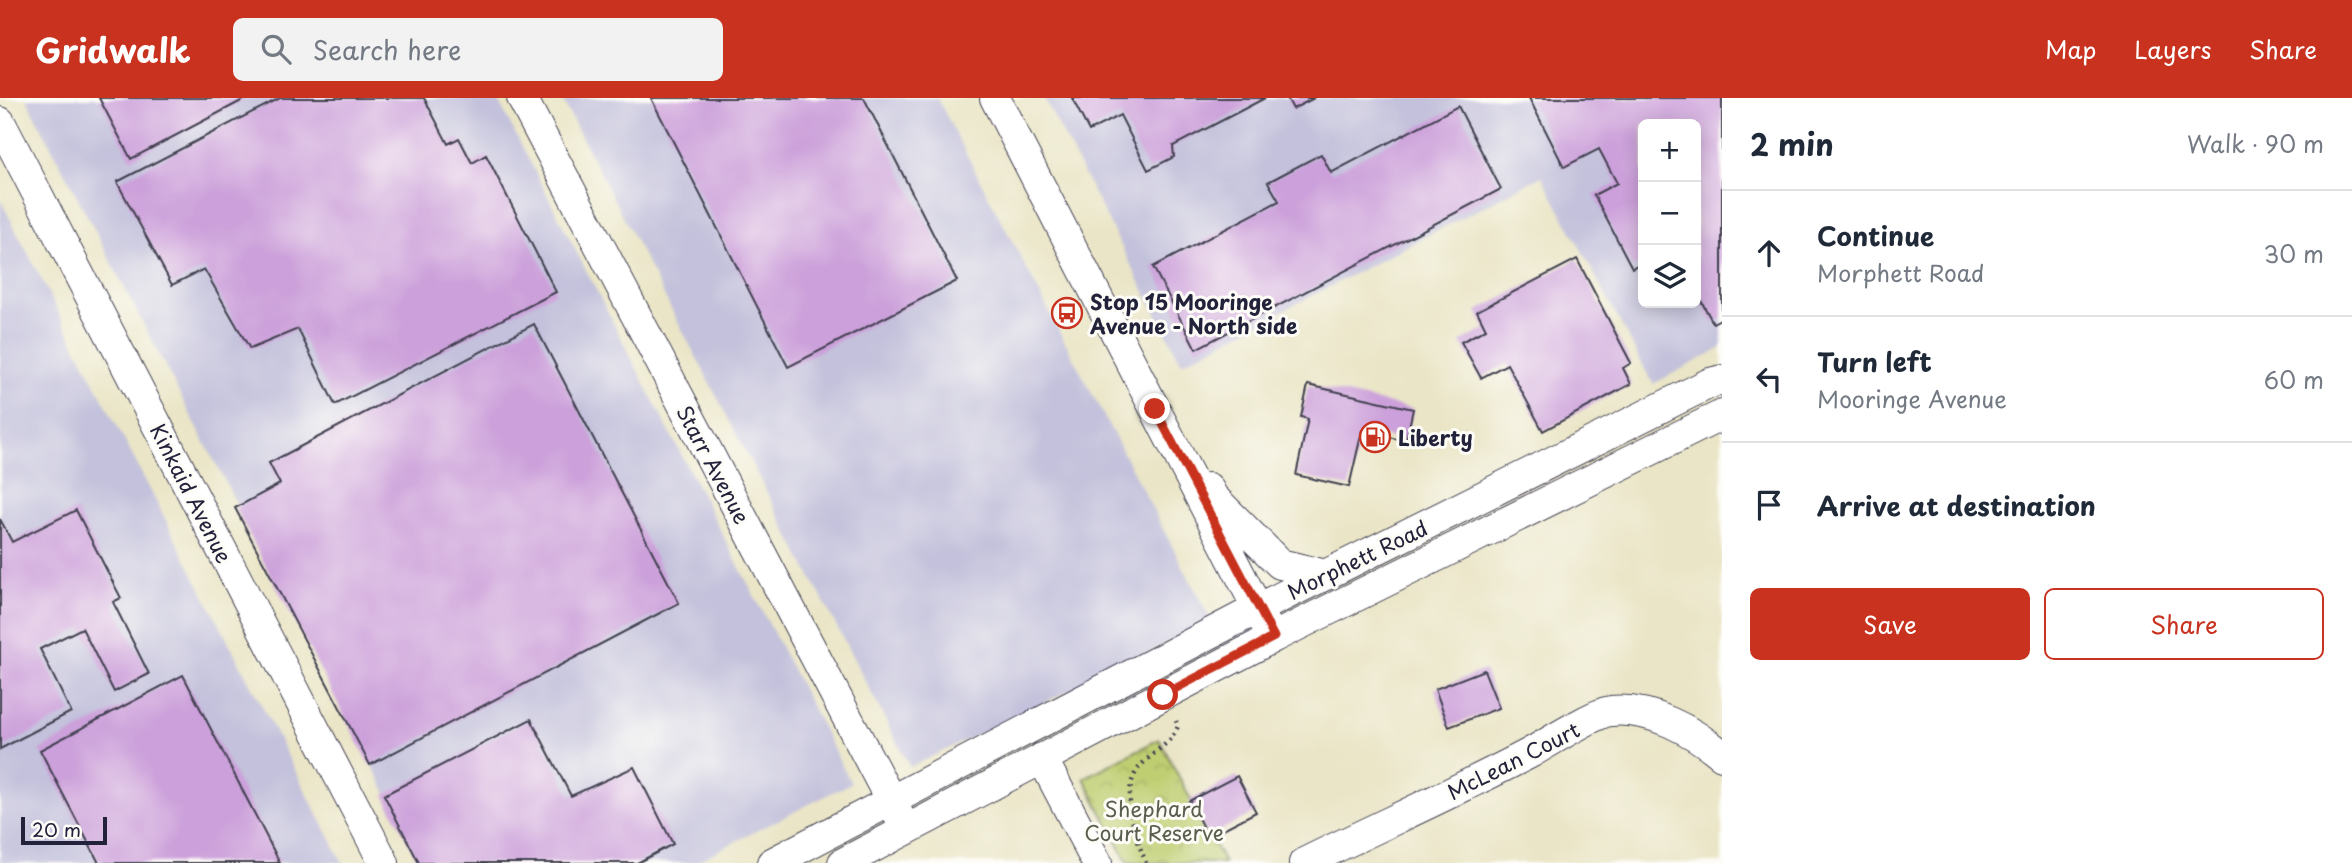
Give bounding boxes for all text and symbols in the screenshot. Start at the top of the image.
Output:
search box [233,18,723,81]
text: Gridwalk [35,24,191,74]
icon: search [257,30,295,68]
text: Search here [313,30,461,69]
text: Map [2045,31,2096,67]
text: Layers [2134,31,2211,67]
text: Share [2249,31,2317,67]
map controls [1638,119,1701,308]
button: + [1638,119,1701,182]
text: 2 min [1750,121,1834,166]
text: Walk · 90 m [2187,126,2324,161]
button: − [1638,182,1701,245]
text: Continue [1817,216,1934,255]
icon: ahead [1750,234,1788,272]
text: 30 m [2263,236,2324,271]
button: layers [1638,245,1701,308]
text: Morphett Road [1817,255,1984,290]
place label: Stop 15 Mooringe Avenue - North side [1089,285,1297,341]
bus stop icon: Stop 15 Mooringe Avenue - North side [1050,296,1084,330]
text: Turn left [1817,342,1932,381]
icon: left [1750,360,1788,398]
text: 60 m [2264,362,2324,397]
text: Mooringe Avenue [1817,381,2007,416]
route end [1139,393,1170,424]
street label: Starr Avenue [669,399,759,529]
street label: Kinkaid Avenue [143,418,241,568]
fuel station icon: Liberty [1358,420,1392,454]
place label: Liberty [1398,421,1473,453]
icon: arrive [1750,486,1788,524]
text: Arrive at destination [1817,486,2096,525]
street label: Morphett Road [1281,511,1433,607]
button: Save [1750,588,2030,660]
button: Share [2044,588,2324,660]
route start [1147,679,1178,710]
street label: McLean Court [1441,713,1585,807]
park label: Shephard Court Reserve [1084,792,1224,848]
scale bar [21,814,107,846]
text: 20 m [32,815,81,843]

